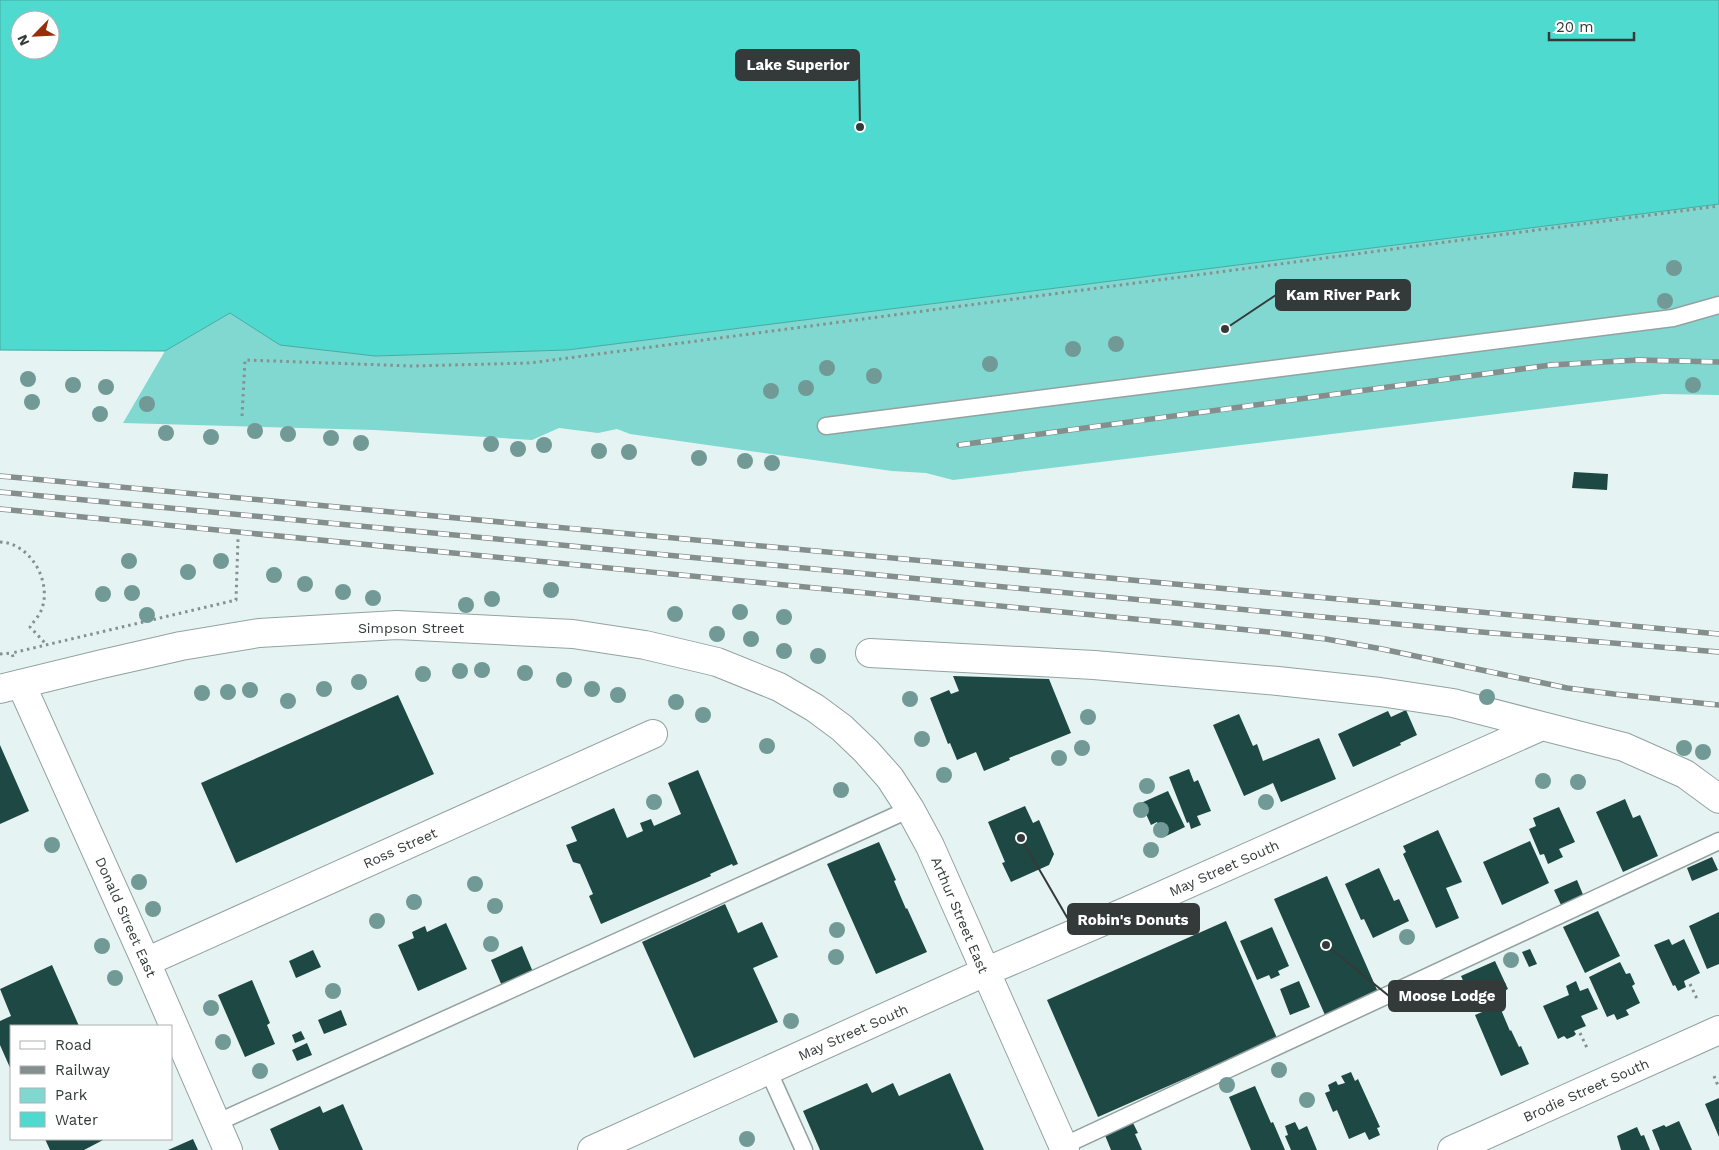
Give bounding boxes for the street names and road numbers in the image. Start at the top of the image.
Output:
street label: Simpson Street [358,620,464,636]
street label: Ross Street [361,825,440,871]
street label: May Street South [1167,837,1281,899]
street label: Donald Street East [92,854,160,980]
street label: Arthur Street East [928,854,992,976]
street label: May Street South [796,1001,910,1063]
street label: Brodie Street South [1521,1055,1651,1125]

